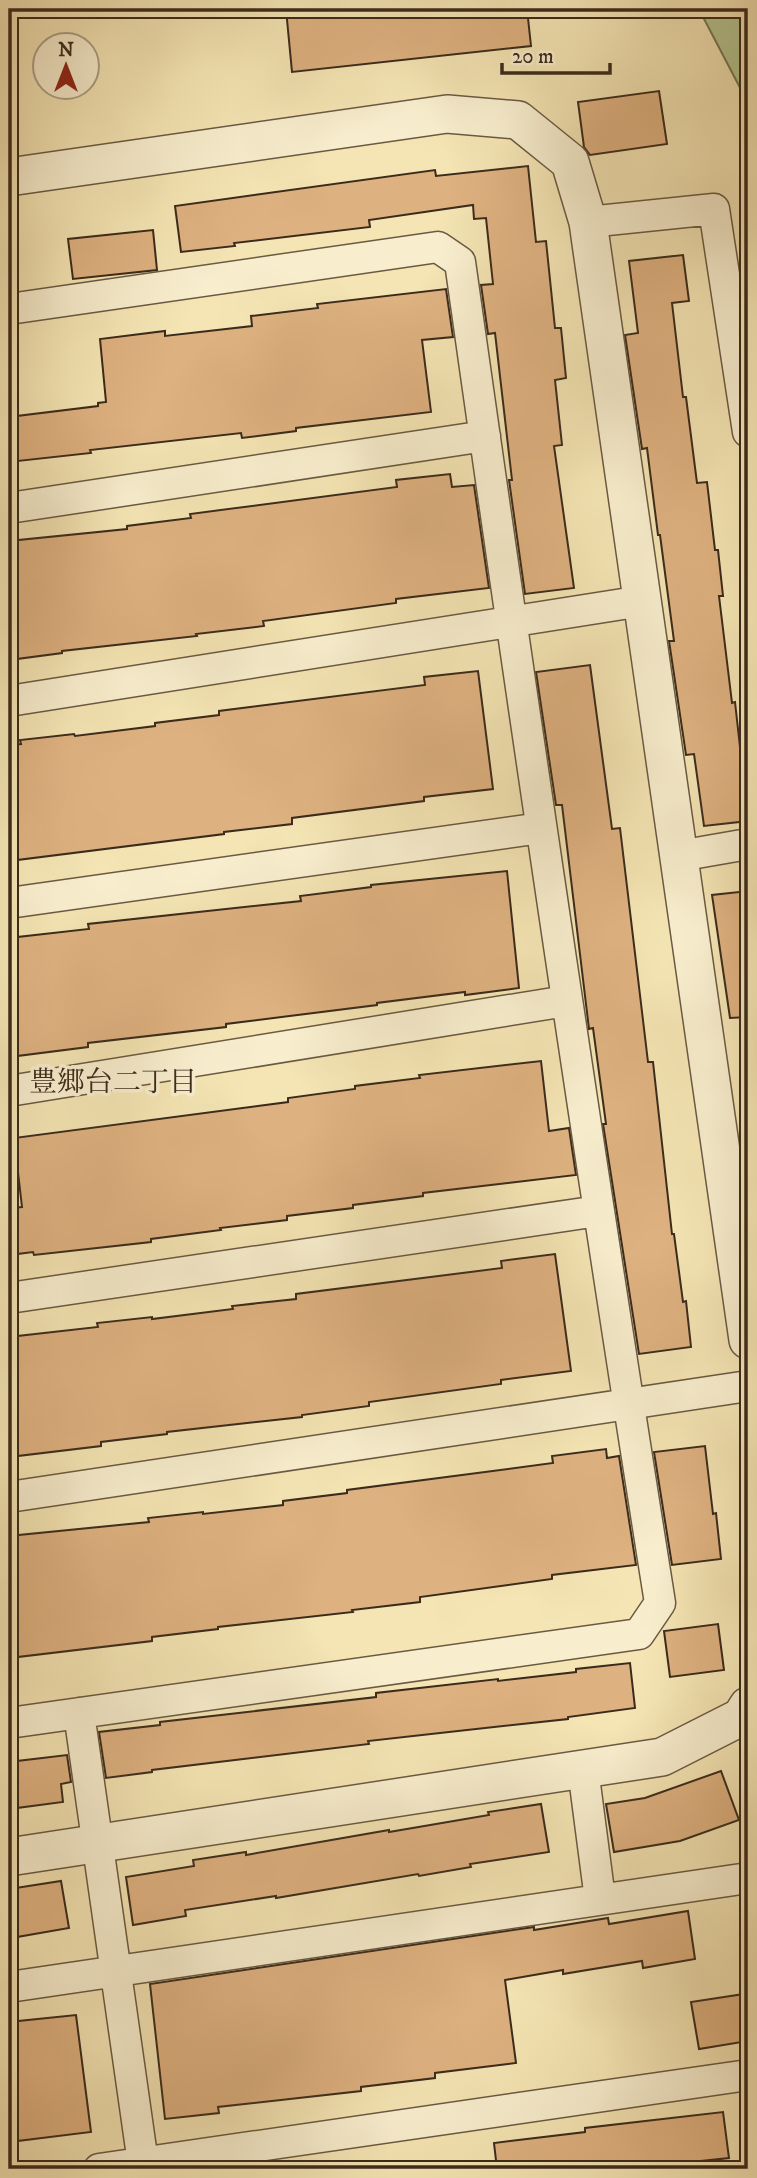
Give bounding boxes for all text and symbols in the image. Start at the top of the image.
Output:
north arrow [32,32,102,102]
scale bar [502,32,610,76]
text: N [58,39,74,62]
text: 20 m [512,44,554,70]
district label: 豊郷台二丁目 [29,1065,197,1100]

